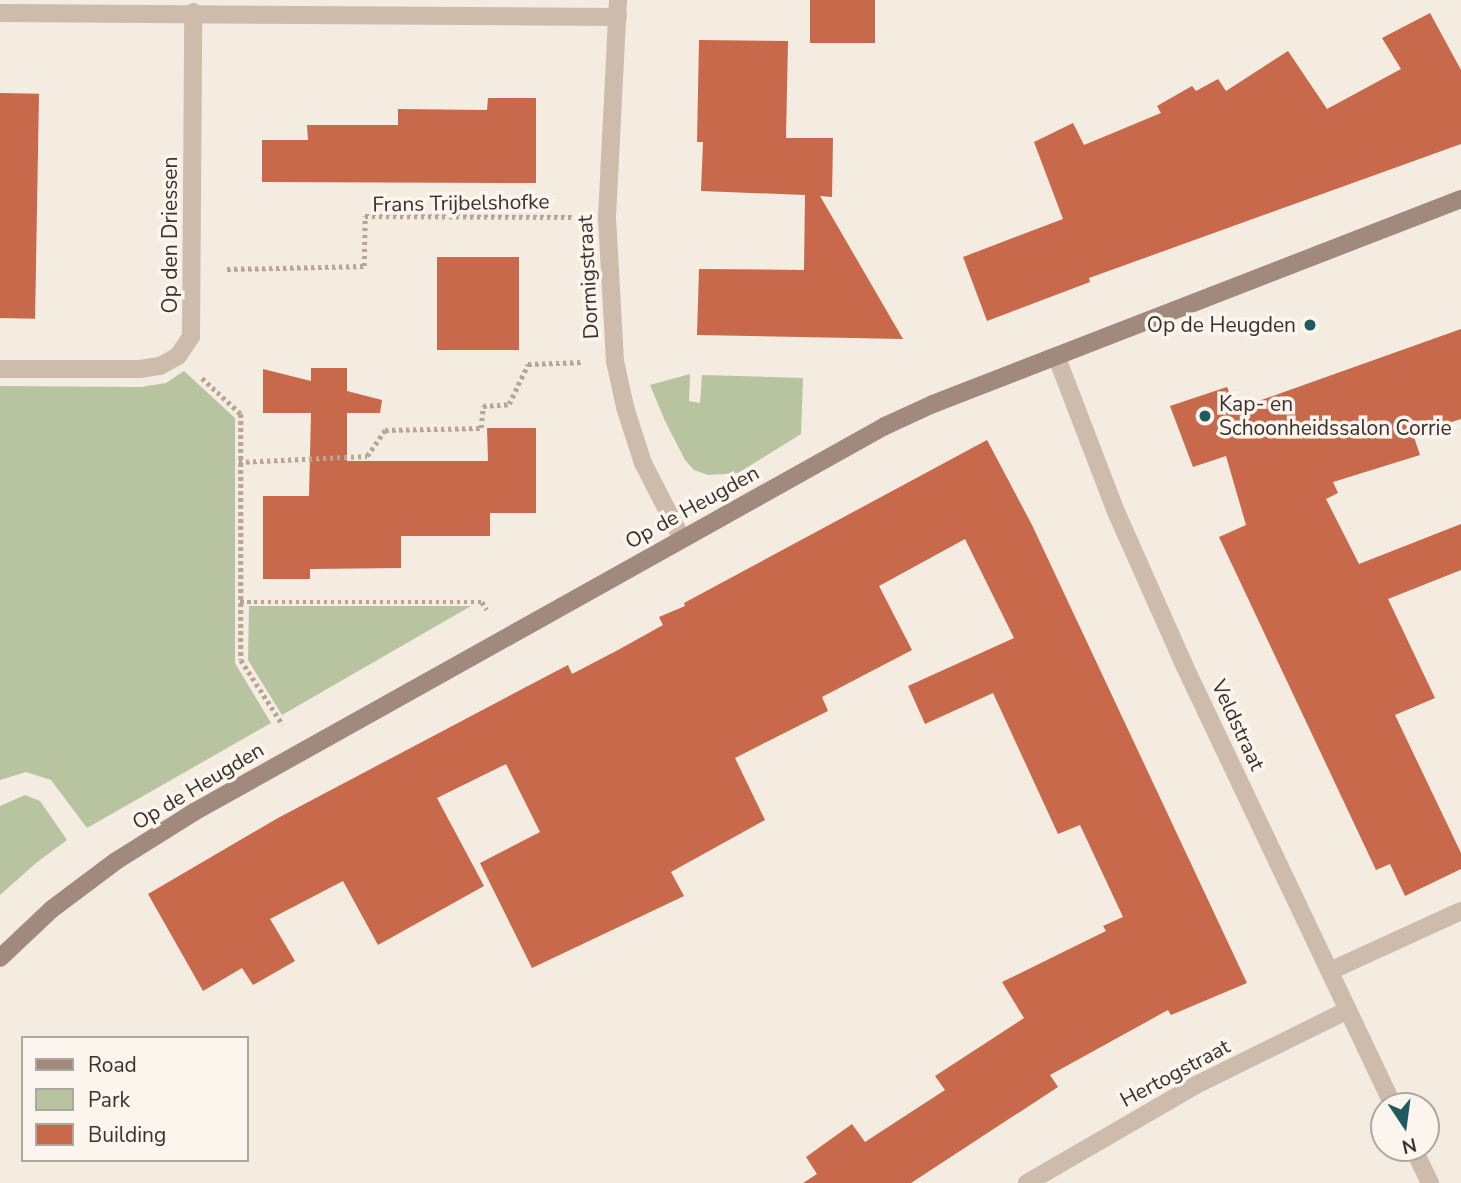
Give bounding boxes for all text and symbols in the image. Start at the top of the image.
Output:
street label: Op den Driessen [157,157,183,313]
street label: Frans Trijbelshofke [372,189,550,217]
street label: Dormigstraat [572,214,604,340]
place label: Op de Heugden [1147,312,1296,338]
marker: Op de Heugden [1302,317,1318,333]
place label: Kap- en Schoonheidssalon Corrie [1219,391,1452,441]
marker: Kap- en Schoonheidssalon Corrie [1197,408,1213,424]
street label: Op de Heugden [621,460,763,554]
street label: Veldstraat [1206,676,1270,774]
street label: Op de Heugden [128,737,268,835]
street label: Hertogstraat [1116,1034,1234,1112]
legend [21,1036,248,1162]
text: Road [88,1051,137,1079]
text: Park [88,1086,130,1114]
north arrow [1370,1092,1440,1162]
text: Building [88,1121,166,1149]
text: N [1399,1131,1419,1160]

